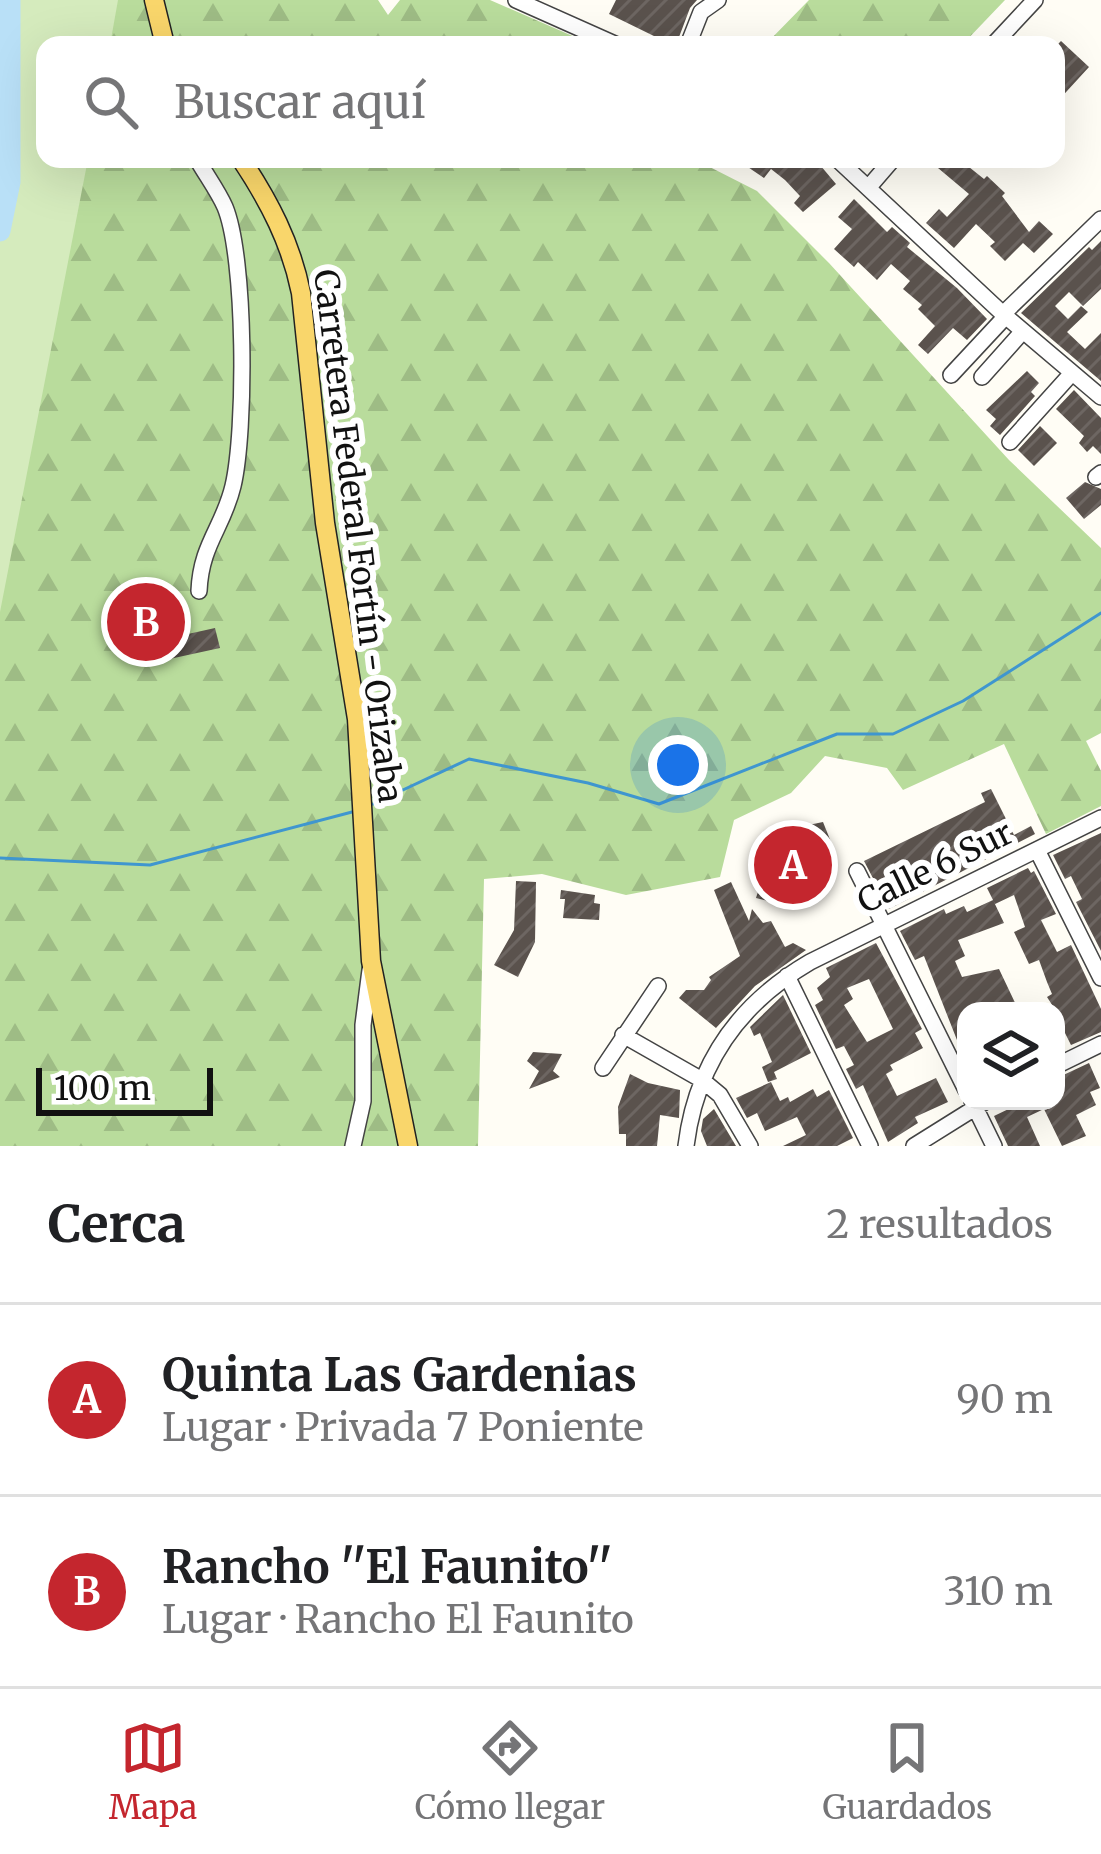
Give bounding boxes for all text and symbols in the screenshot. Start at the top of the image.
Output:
search box [36,36,1065,168]
icon: search [78,69,144,135]
text: Buscar aquí [174,74,425,130]
street label: Carretera Federal Fortín - Orizaba [305,267,411,805]
pin: B [107,577,185,667]
your location [648,735,708,795]
street label: Calle 6 Sur [851,812,1019,922]
pin: A [754,820,832,910]
map controls [957,1002,1065,1110]
button: layers [957,1002,1065,1110]
scale bar [36,1062,213,1115]
text: 100 m [54,1068,151,1109]
text: Cerca [48,1192,186,1256]
text: 2 resultados [826,1200,1053,1249]
text: Quinta Las Gardenias [162,1347,637,1403]
text: A [73,1375,101,1424]
text: 90 m [956,1375,1053,1424]
text: Lugar · Privada 7 Poniente [162,1403,644,1452]
text: Rancho ''El Faunito'' [162,1539,612,1595]
text: B [73,1567,101,1616]
text: 310 m [943,1567,1053,1616]
text: Lugar · Rancho El Faunito [162,1595,634,1644]
tab: Mapa [109,1715,197,1828]
tab: Cómo llegar [415,1715,605,1828]
tab: Guardados [823,1715,992,1828]

